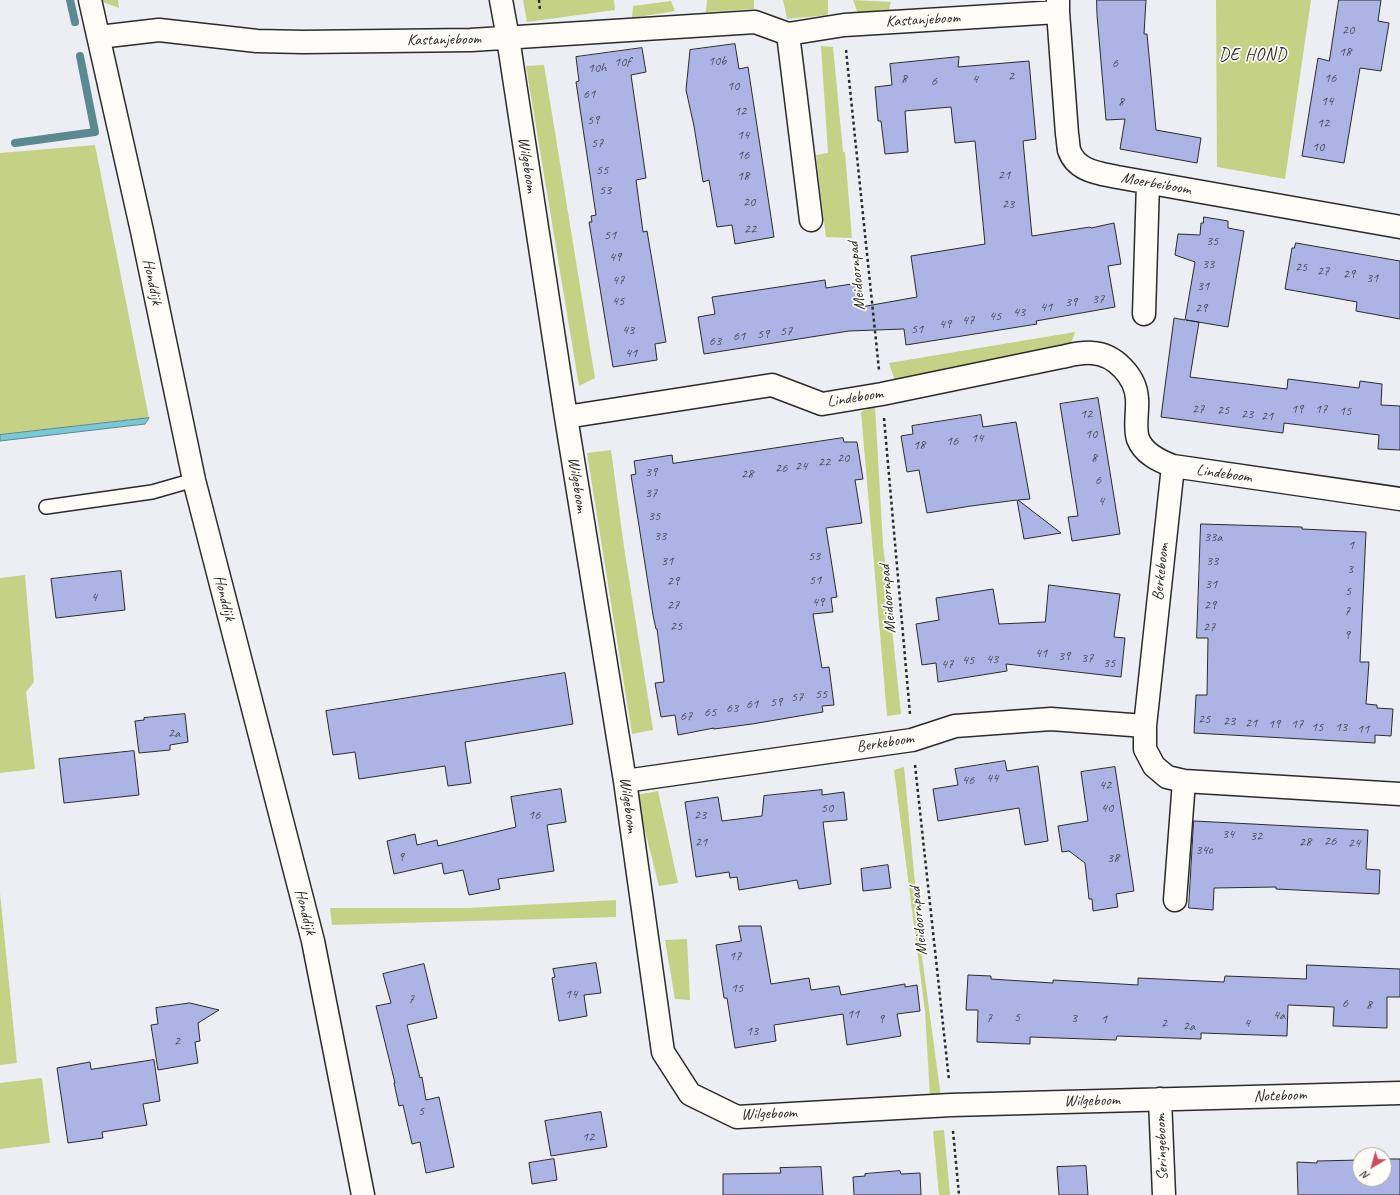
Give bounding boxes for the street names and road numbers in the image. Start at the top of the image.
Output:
street label: Kastanjeboom [885,8,961,32]
street label: Kastanjeboom [407,30,481,50]
street label: Wilgeboom [513,136,541,194]
street label: Moerbeiboom [1120,168,1192,200]
street label: Meidoornpad [844,241,870,311]
street label: Honddijk [138,257,166,307]
street label: Lindeboom [826,384,884,412]
street label: Wilgeboom [563,456,591,514]
street label: Lindeboom [1195,461,1253,487]
street label: Berkeboom [1148,542,1174,602]
street label: Meidoornpad [875,564,901,634]
street label: Honddijk [209,573,239,623]
street label: Berkeboom [855,729,915,757]
street label: Wilgeboom [615,776,641,834]
street label: Meidoornpad [906,886,932,956]
street label: Honddijk [290,887,320,937]
street label: Noteboom [1253,1085,1307,1107]
street label: Wilgeboom [1064,1091,1120,1111]
street label: Wilgeboom [741,1103,797,1125]
street label: Seringeboom [1151,1113,1173,1181]

